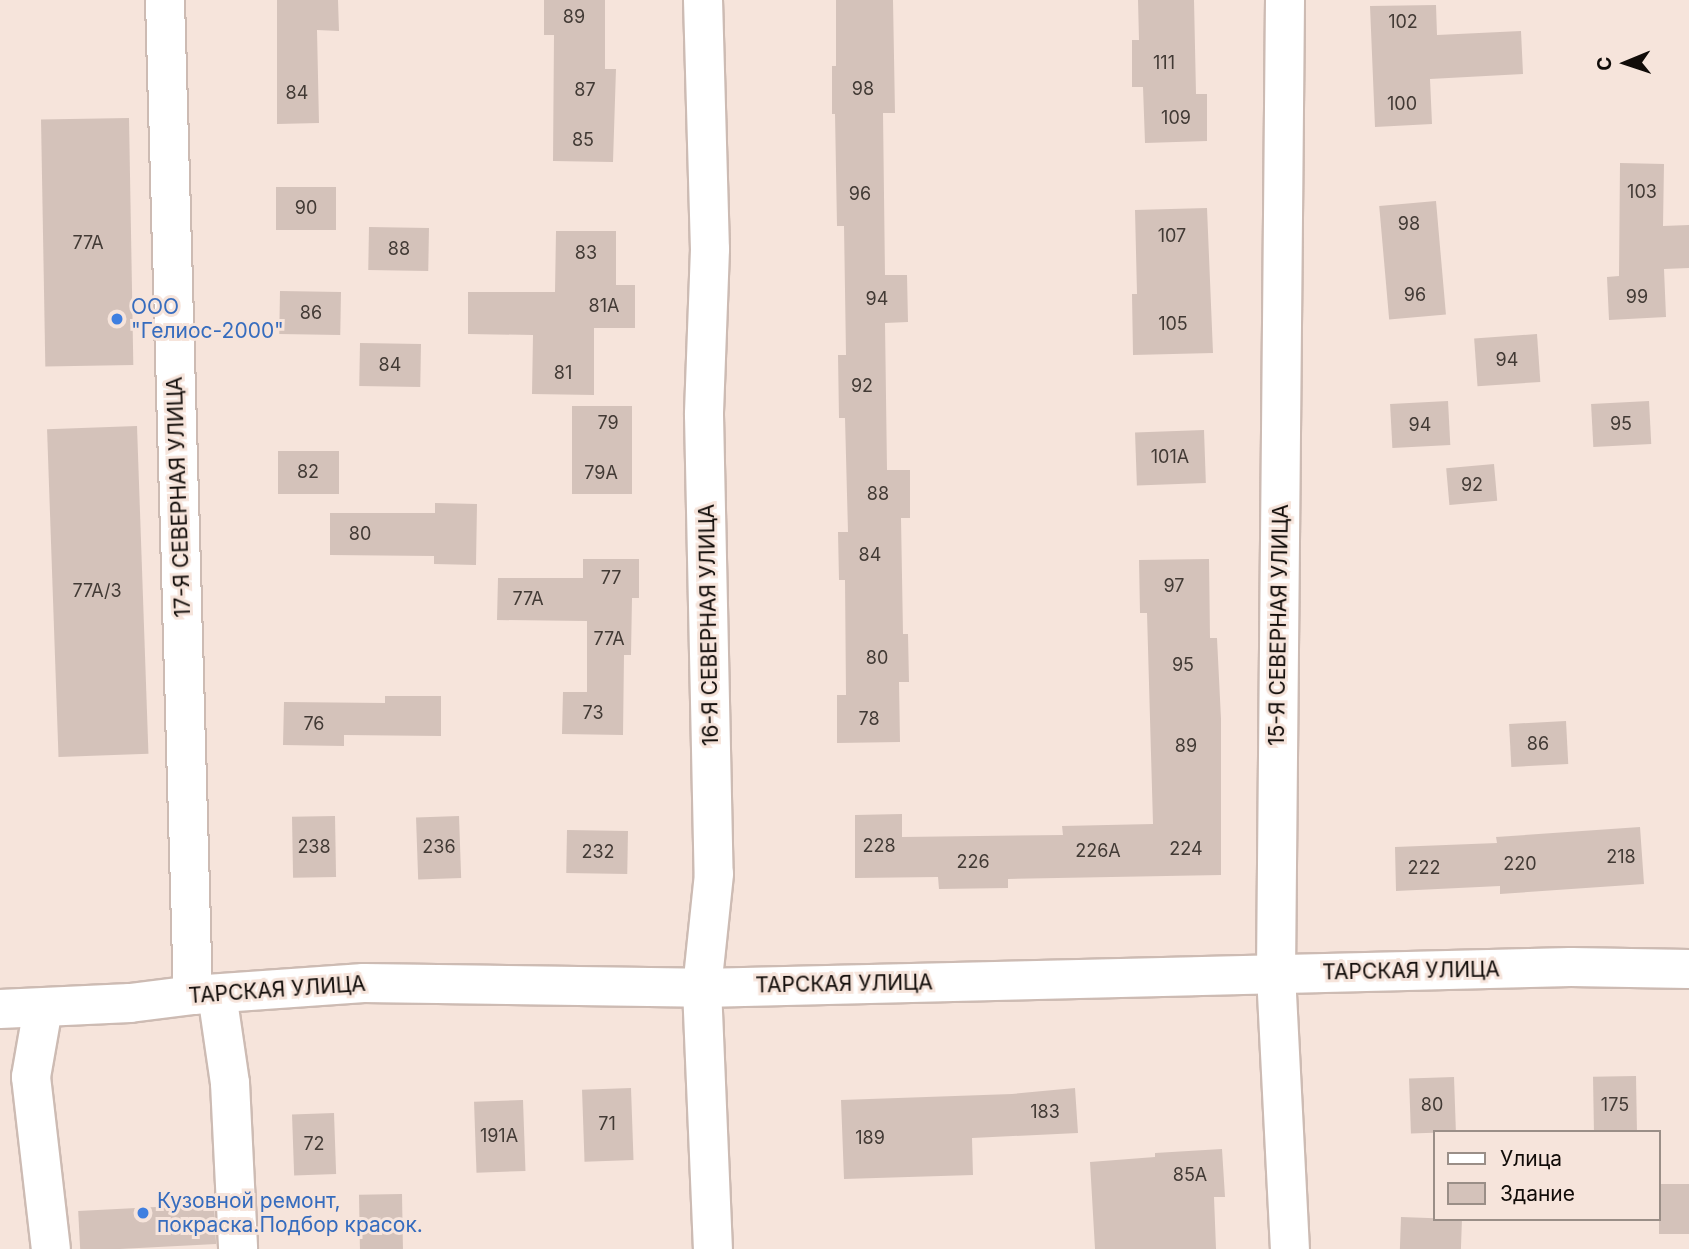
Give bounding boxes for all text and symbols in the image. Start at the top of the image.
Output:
house number: 89 [563,6,585,28]
house number: 102 [1388,11,1418,33]
north arrow [1591,28,1661,98]
house number: 111 [1153,52,1175,74]
text: С [1593,56,1616,71]
house number: 98 [852,78,874,100]
house number: 87 [574,79,596,101]
house number: 84 [286,82,308,104]
house number: 100 [1387,93,1417,115]
house number: 109 [1161,107,1191,129]
house number: 85 [572,129,594,151]
house number: 103 [1627,181,1657,203]
house number: 96 [849,183,871,205]
house number: 90 [295,197,317,219]
house number: 98 [1398,213,1420,235]
house number: 107 [1158,225,1186,247]
house number: 77А [72,232,104,254]
house number: 88 [388,238,410,260]
house number: 83 [575,242,597,264]
house number: 96 [1404,284,1426,306]
house number: 99 [1626,286,1648,308]
house number: 94 [866,288,888,310]
place label: ООО "Гелиос-2000" [131,294,284,344]
house number: 81А [589,295,619,317]
house number: 86 [300,302,322,324]
marker: ООО "Гелиос-2000" [109,311,125,327]
house number: 105 [1158,313,1188,335]
house number: 94 [1496,349,1518,371]
house number: 84 [379,354,401,376]
house number: 81 [554,362,572,384]
house number: 92 [851,375,873,397]
street label: 17-Я СЕВЕРНАЯ УЛИЦА [162,376,196,618]
house number: 79 [597,412,619,434]
house number: 95 [1610,413,1632,435]
house number: 94 [1409,414,1431,436]
house number: 101А [1151,446,1189,468]
house number: 82 [297,461,319,483]
house number: 79А [584,462,618,484]
house number: 92 [1461,474,1483,496]
house number: 88 [867,483,889,505]
street label: 16-Я СЕВЕРНАЯ УЛИЦА [694,504,724,746]
street label: 15-Я СЕВЕРНАЯ УЛИЦА [1264,504,1294,746]
house number: 80 [349,523,371,545]
house number: 84 [859,544,881,566]
house number: 77 [601,567,621,589]
house number: 97 [1164,575,1184,597]
house number: 77А/3 [72,580,122,602]
house number: 77А [512,588,544,610]
house number: 77A [593,628,625,650]
house number: 80 [866,647,888,669]
house number: 95 [1172,654,1194,676]
house number: 73 [582,702,604,724]
house number: 78 [858,708,880,730]
house number: 76 [303,713,325,735]
house number: 86 [1527,733,1549,755]
house number: 89 [1175,735,1197,757]
house number: 228 [862,835,896,857]
house number: 238 [297,836,331,858]
house number: 236 [422,836,456,858]
house number: 224 [1169,838,1203,860]
house number: 226А [1075,840,1121,862]
house number: 232 [581,841,615,863]
house number: 218 [1606,846,1636,868]
house number: 226 [956,851,990,873]
house number: 220 [1503,853,1537,875]
house number: 222 [1408,857,1440,879]
street label: ТАРСКАЯ УЛИЦА [1322,957,1500,985]
street label: ТАРСКАЯ УЛИЦА [755,970,933,998]
street label: ТАРСКАЯ УЛИЦА [188,971,366,1009]
house number: 80 [1421,1094,1443,1116]
house number: 175 [1601,1094,1629,1116]
house number: 183 [1030,1101,1060,1123]
house number: 71 [598,1113,616,1135]
house number: 191А [480,1125,518,1147]
house number: 189 [855,1127,885,1149]
legend [1434,1130,1661,1221]
house number: 72 [303,1133,325,1155]
text: Улица [1500,1146,1562,1171]
house number: 85А [1173,1164,1207,1186]
text: Здание [1500,1181,1575,1206]
place label: Кузовной ремонт, покраска.Подбор красок. [157,1188,423,1238]
marker: Кузовной ремонт, покраска.Подбор красок. [135,1205,151,1221]

